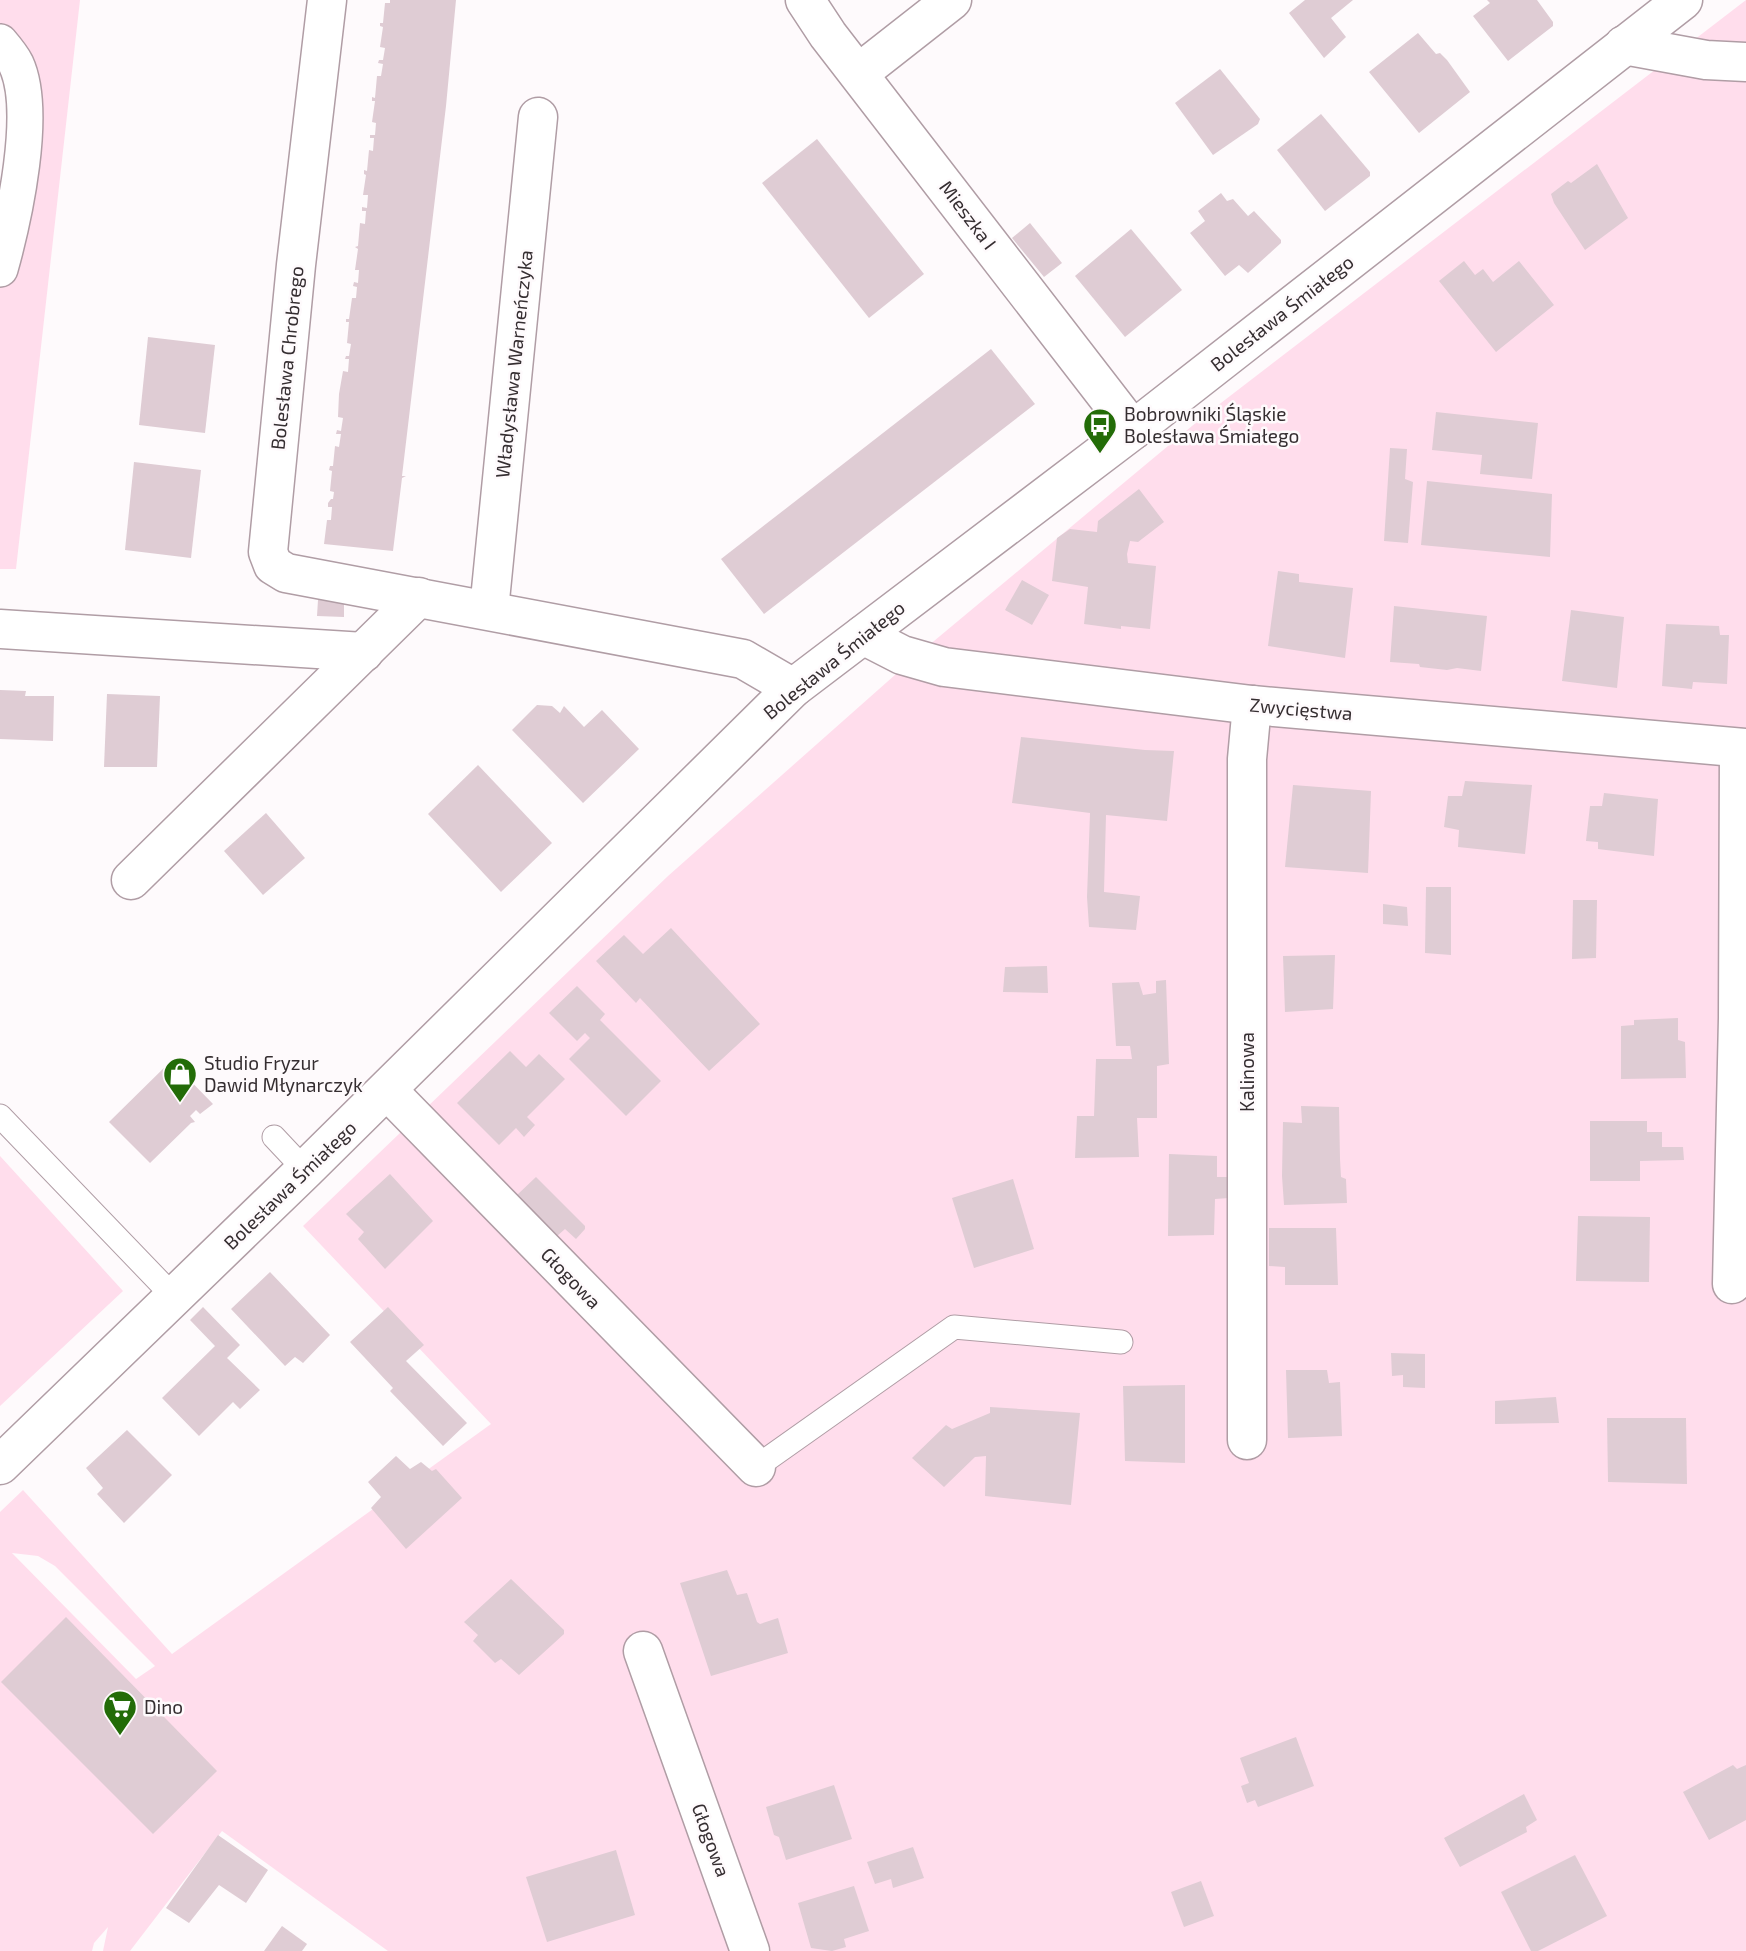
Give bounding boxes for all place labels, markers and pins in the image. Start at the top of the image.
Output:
place label: Bobrowniki Śląskie Bolesława Śmiałego [1124,402,1299,447]
bus stop icon: Bobrowniki Śląskie Bolesława Śmiałego [1081,406,1119,455]
place label: Studio Fryzur Dawid Młynarczyk [204,1051,363,1096]
shop icon: Studio Fryzur Dawid Młynarczyk [161,1055,199,1104]
supermarket icon: Dino [101,1688,139,1737]
place label: Dino [144,1695,183,1718]

